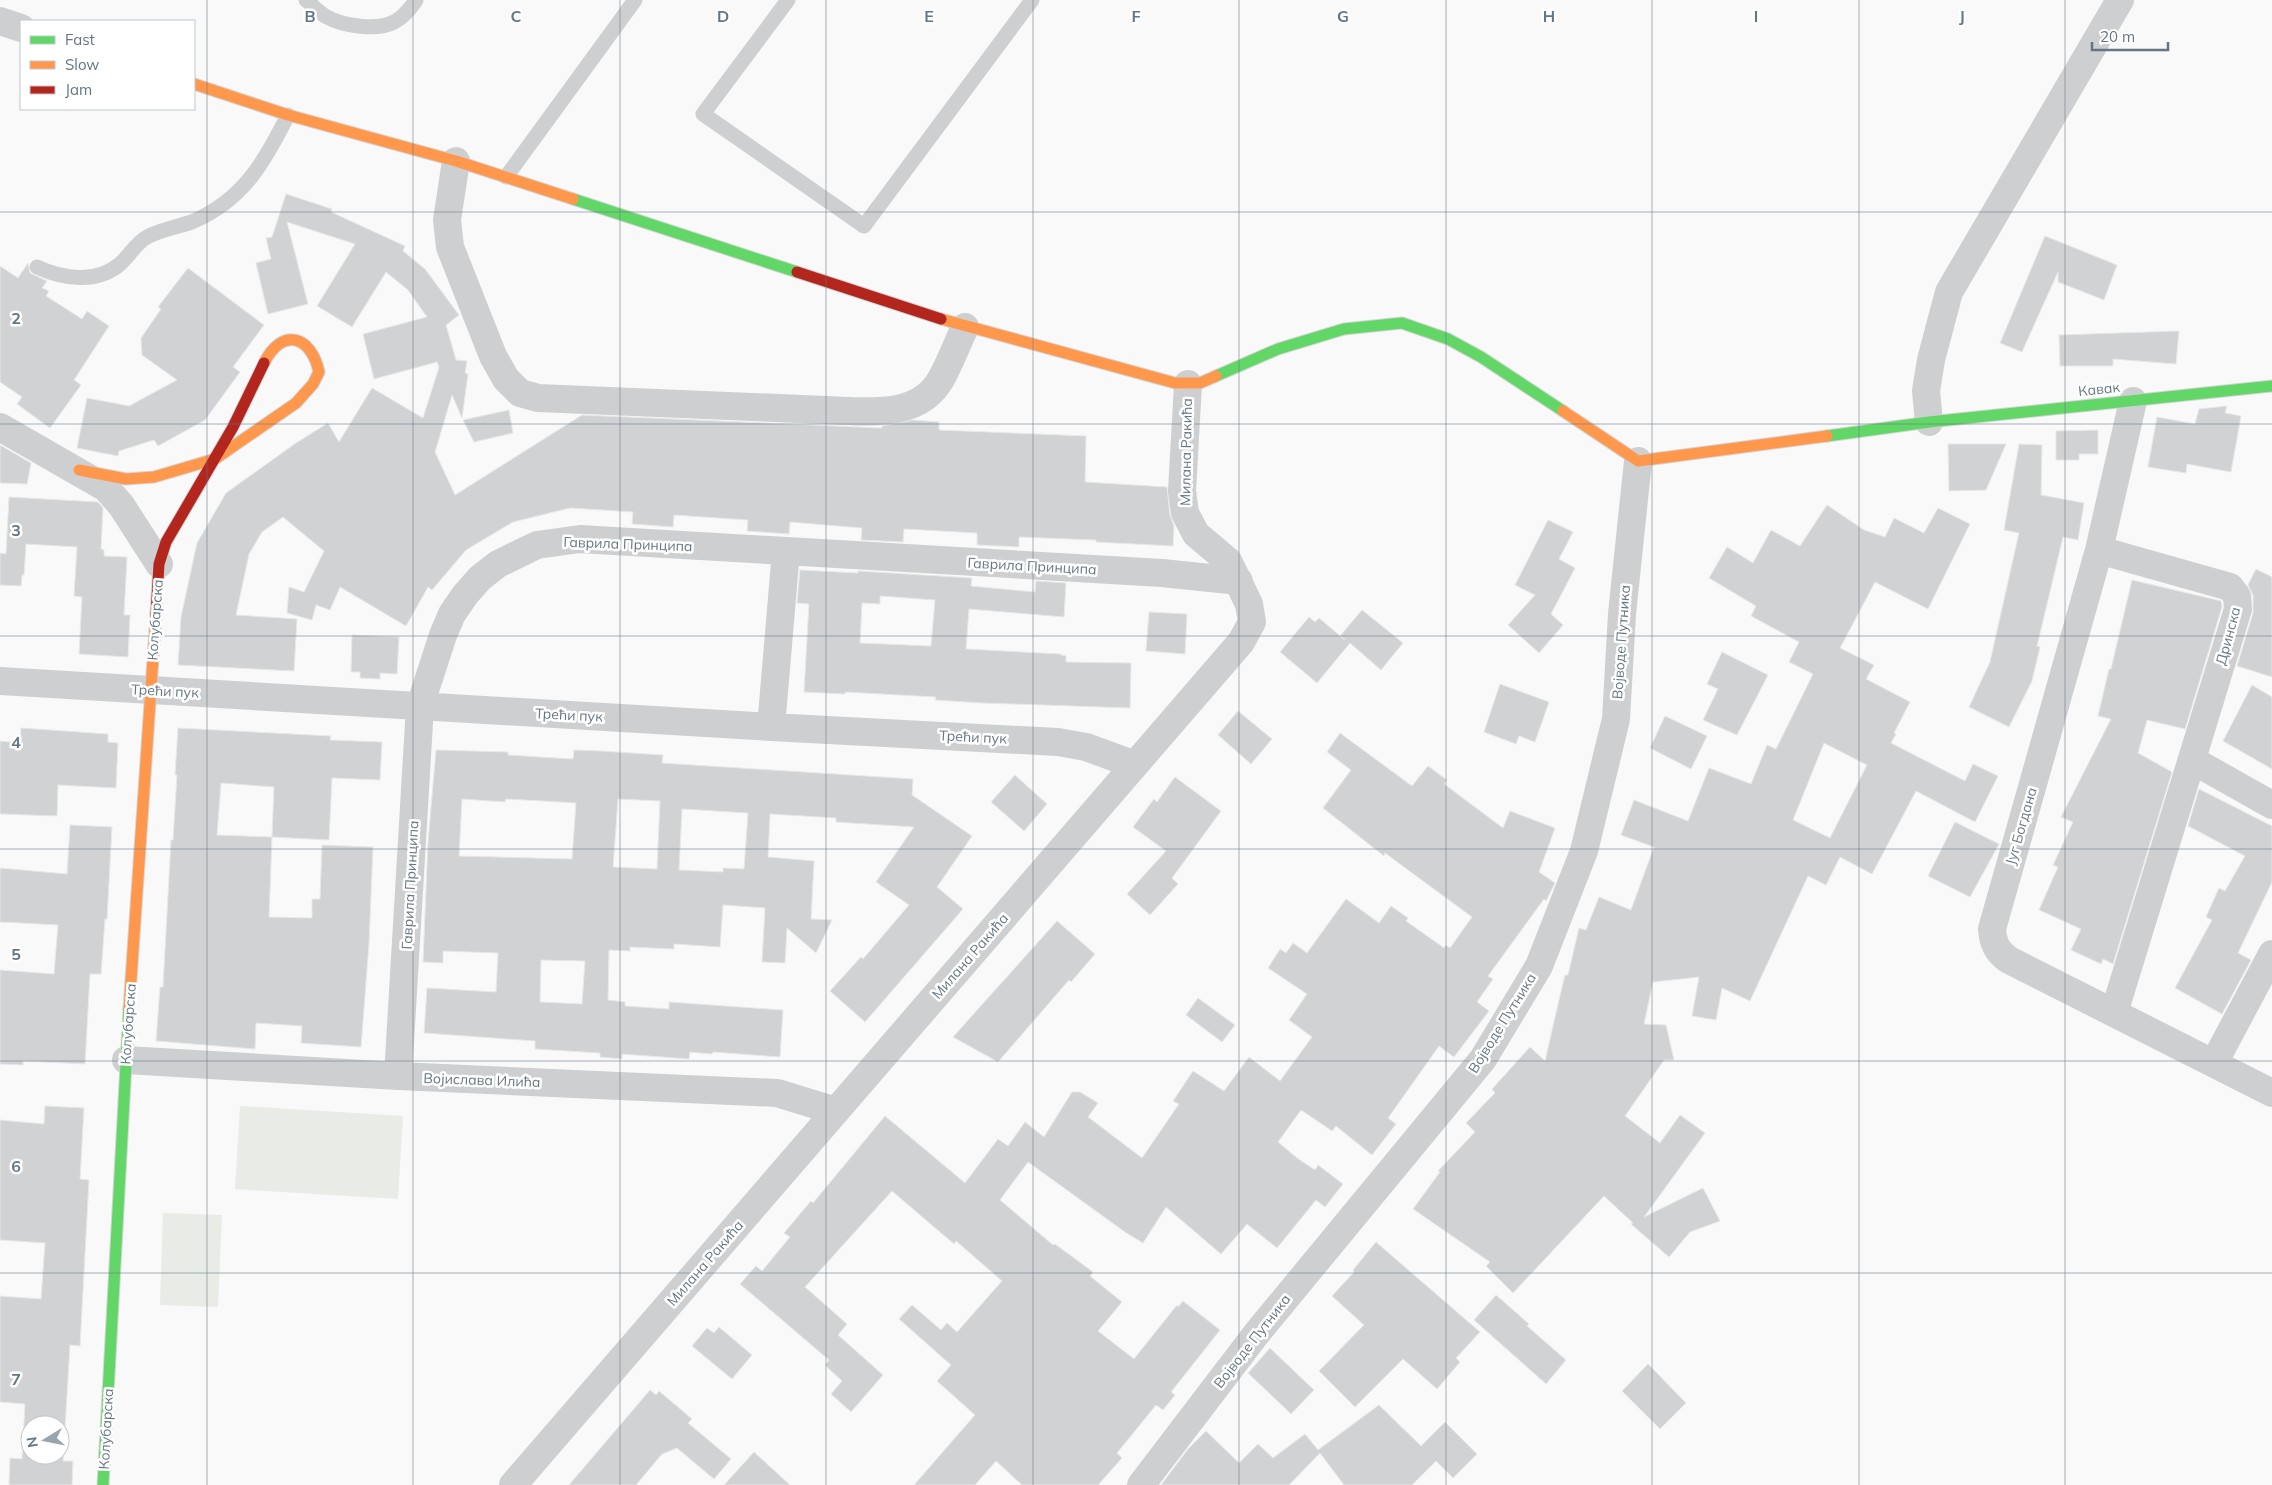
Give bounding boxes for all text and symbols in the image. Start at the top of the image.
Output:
text: B [304,6,316,26]
text: C [511,6,522,26]
text: D [717,6,729,26]
text: E [924,6,934,26]
text: F [1131,6,1141,26]
text: G [1337,6,1349,26]
text: H [1543,6,1555,26]
text: I [1754,6,1758,26]
text: J [1959,6,1965,26]
legend [20,20,195,110]
scale bar [2092,20,2168,52]
text: 20 m [2100,27,2135,46]
text: Fast [65,30,95,49]
text: Slow [65,55,99,74]
text: Jam [65,80,92,99]
text: 2 [11,308,21,328]
street label: Кавак [2077,378,2121,400]
street label: Милана Ракића [1176,398,1196,506]
text: 3 [11,520,21,540]
street label: Гаврила Принципа [563,533,693,555]
street label: Гаврила Принципа [967,554,1097,578]
street label: Колубарска [143,579,167,661]
street label: Војводе Путника [1608,584,1634,700]
street label: Дринска [2212,605,2244,667]
street label: Трећи пук [131,680,200,702]
street label: Трећи пук [535,704,604,726]
street label: Трећи пук [939,726,1008,748]
text: 4 [11,732,21,752]
street label: Југ Богдана [2001,785,2041,867]
street label: Гаврила Принципа [398,820,422,950]
street label: Милана Ракића [928,909,1012,1003]
text: 5 [11,944,21,964]
street label: Војводе Путника [1464,970,1540,1076]
street label: Колубарска [116,983,140,1065]
street label: Војислава Илића [423,1069,541,1091]
text: 6 [11,1156,21,1176]
street label: Милана Ракића [663,1216,747,1310]
street label: Војводе Путника [1210,1290,1294,1392]
text: 7 [11,1369,21,1389]
street label: Колубарска [95,1388,117,1470]
north arrow [20,1415,70,1465]
text: N [22,1435,42,1449]

